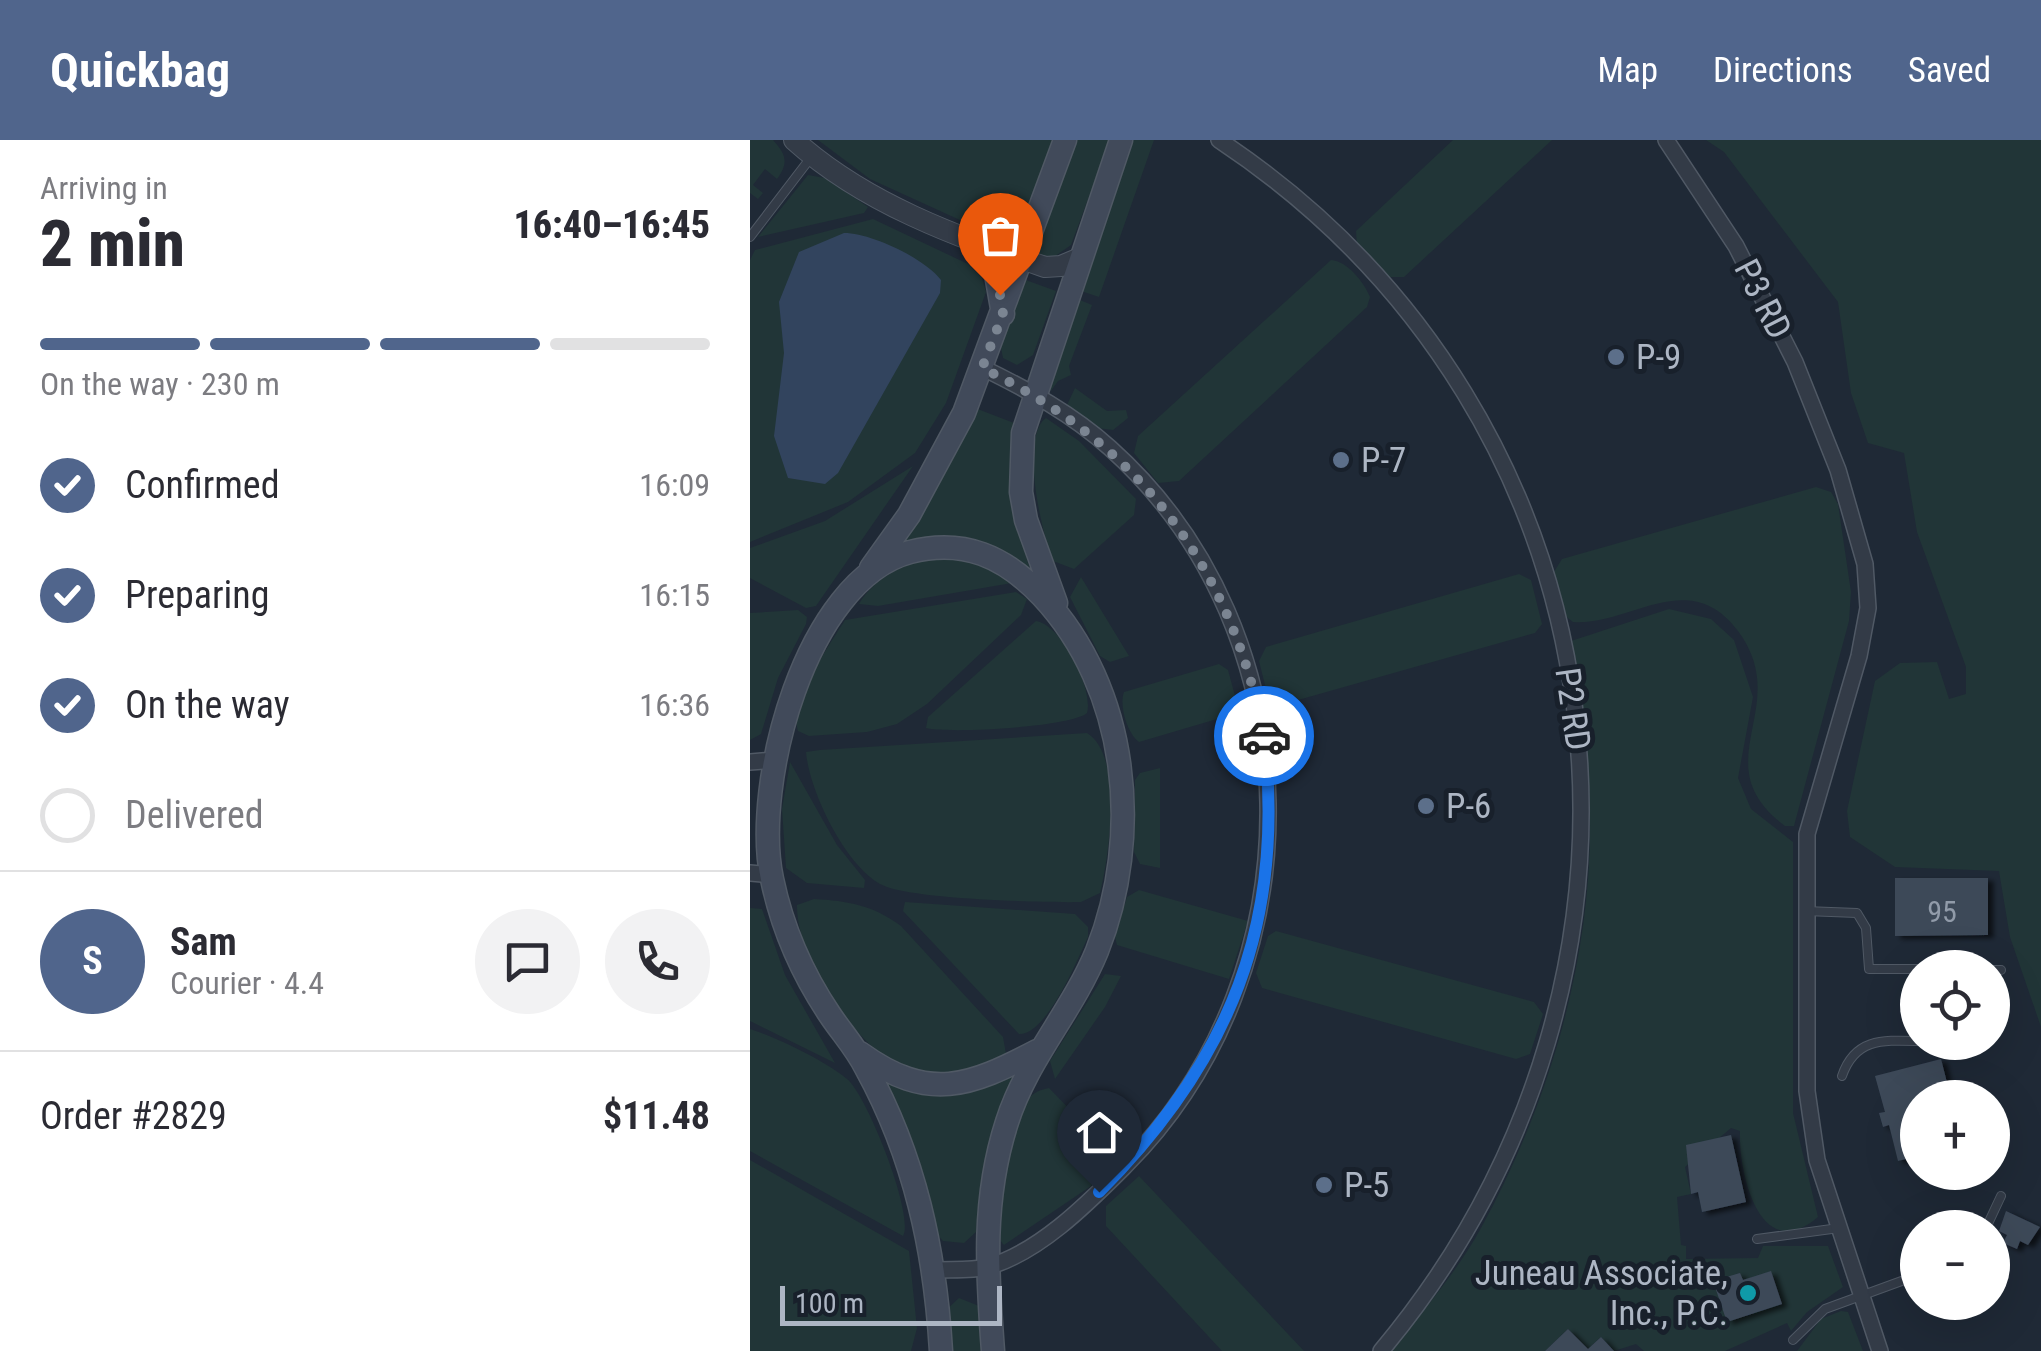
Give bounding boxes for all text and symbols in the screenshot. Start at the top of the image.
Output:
text: Quickbag [50,42,230,99]
text: Map [1598,50,1658,91]
text: Directions [1713,50,1853,91]
text: Saved [1908,50,1991,91]
text: Arriving in [40,169,168,207]
pin [958,193,1043,296]
text: 16:40–16:45 [513,203,710,247]
text: 2 min [40,206,185,282]
icon: bag [973,208,1028,263]
street label: P3 RD [1725,253,1800,346]
place label: P-9 [1636,337,1681,378]
marker: P-9 [1605,346,1627,368]
text: On the way · 230 m [40,365,280,403]
place label: P-7 [1361,440,1406,481]
marker: P-7 [1330,449,1352,471]
icon: check [40,458,95,513]
text: Confirmed [125,463,280,507]
text: 16:09 [639,466,710,504]
icon: check [40,568,95,623]
text: Preparing [125,573,270,617]
text: 16:15 [639,576,710,614]
street label: P2 RD [1546,665,1599,753]
icon: check [40,678,95,733]
text: On the way [125,683,290,727]
text: 16:36 [639,686,710,724]
courier [1214,686,1314,786]
icon: car [1237,709,1292,764]
place label: P-6 [1446,786,1491,827]
text: Delivered [125,793,264,837]
marker: P-6 [1415,795,1437,817]
house number: 95 [1927,894,1957,929]
button: chat [475,909,580,1014]
button: phone [605,909,710,1014]
text: Sam [170,920,237,964]
text: S [82,939,103,983]
map controls [1900,950,2010,1320]
button: locate [1900,950,2010,1060]
text: Courier · 4.4 [170,964,324,1002]
button: + [1900,1080,2010,1190]
pin [1057,1090,1142,1193]
text: Order #2829 [40,1094,227,1138]
text: $11.48 [603,1094,710,1138]
icon: home [1072,1105,1127,1160]
place label: P-5 [1344,1165,1389,1206]
marker: P-5 [1313,1174,1335,1196]
button: − [1900,1210,2010,1320]
place label: Juneau Associate, Inc., P.C. [1475,1253,1728,1334]
scale bar [780,1281,1002,1326]
marker: Juneau Associate, Inc., P.C. [1737,1282,1759,1304]
text: 100 m [795,1287,864,1320]

